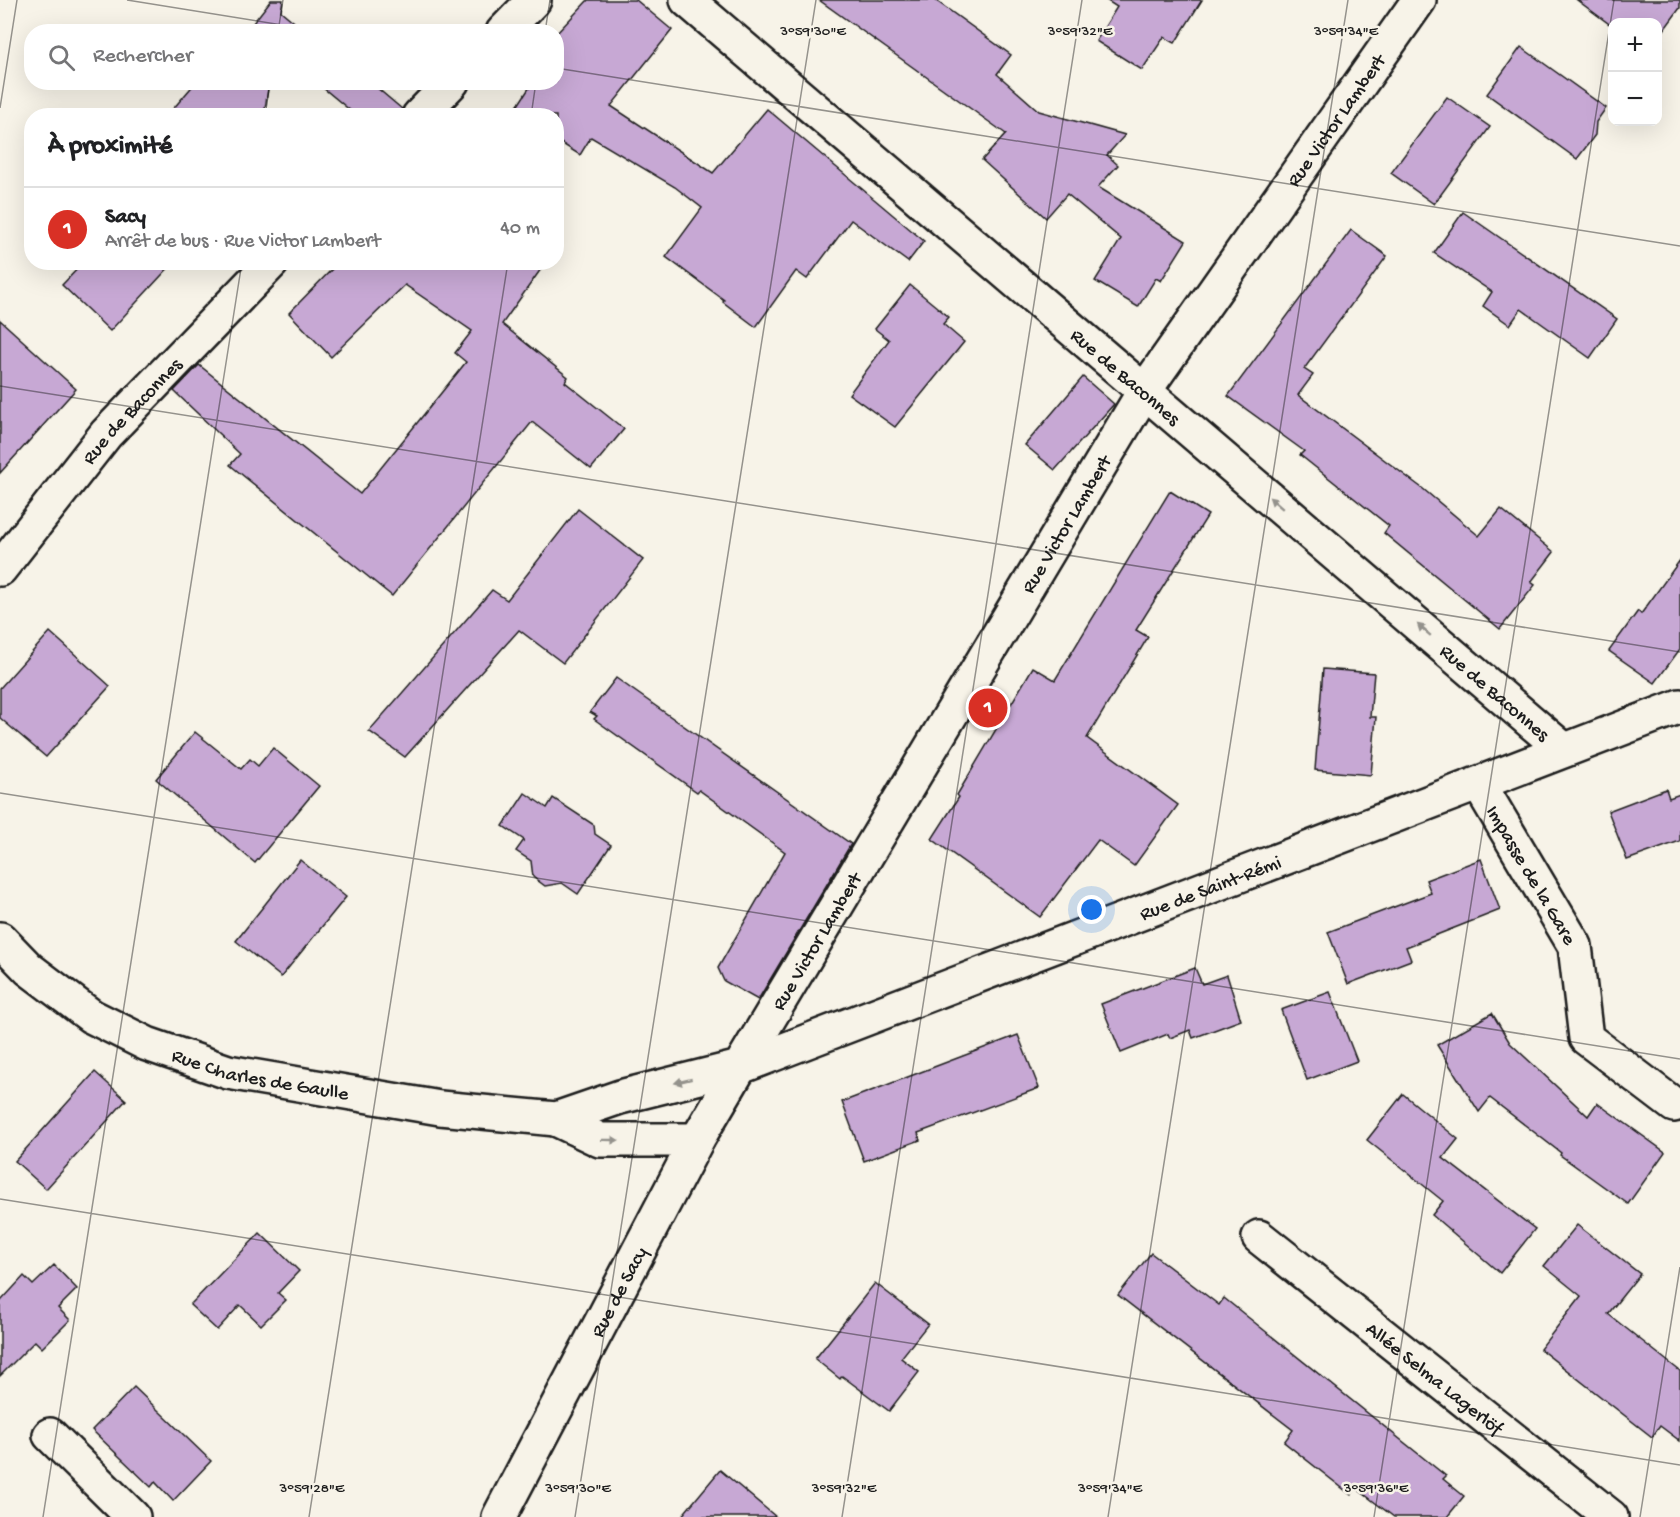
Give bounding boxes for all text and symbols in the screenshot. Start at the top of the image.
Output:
map controls [1608,18,1662,126]
button: + [1608,18,1662,72]
text: 3°59'30"E [779,23,846,41]
text: 3°59'32"E [1047,23,1113,41]
text: 3°59'34"E [1313,23,1379,41]
search box [24,24,564,90]
icon: search [45,41,78,74]
text: Rechercher [93,44,193,70]
street label: Rue Victor Lambert [1283,50,1393,192]
button: − [1608,72,1662,126]
text: À proximité [48,132,172,163]
text: Sacy [105,205,146,231]
text: 1 [63,218,72,241]
text: 40 m [500,218,540,241]
text: Arrêt de bus · Rue Victor Lambert [105,231,380,254]
street label: Rue de Baconnes [1064,325,1184,432]
street label: Rue de Baconnes [79,354,189,470]
street label: Rue Victor Lambert [1018,451,1119,598]
one-way arrow [1269,497,1284,510]
one-way arrow [1417,624,1432,637]
street label: Rue de Baconnes [1434,641,1553,748]
pin: 1 [968,686,1008,730]
street label: Impasse de la Gare [1479,802,1580,951]
street label: Rue de Saint-Rémi [1137,852,1285,927]
street label: Rue Victor Lambert [769,868,870,1015]
your location [1077,895,1106,924]
street label: Rue Charles de Gaulle [168,1045,351,1107]
one-way arrow [674,1077,692,1087]
one-way arrow [600,1135,619,1145]
street label: Rue de Sacy [588,1244,654,1342]
street label: Allée Selma Lagerlöf [1360,1318,1507,1442]
text: 3°59'28"E [279,1480,345,1498]
text: 3°59'30"E [544,1480,611,1498]
text: 3°59'32"E [811,1480,877,1498]
text: 3°59'34"E [1077,1480,1143,1498]
text: 3°59'36"E [1343,1480,1409,1498]

